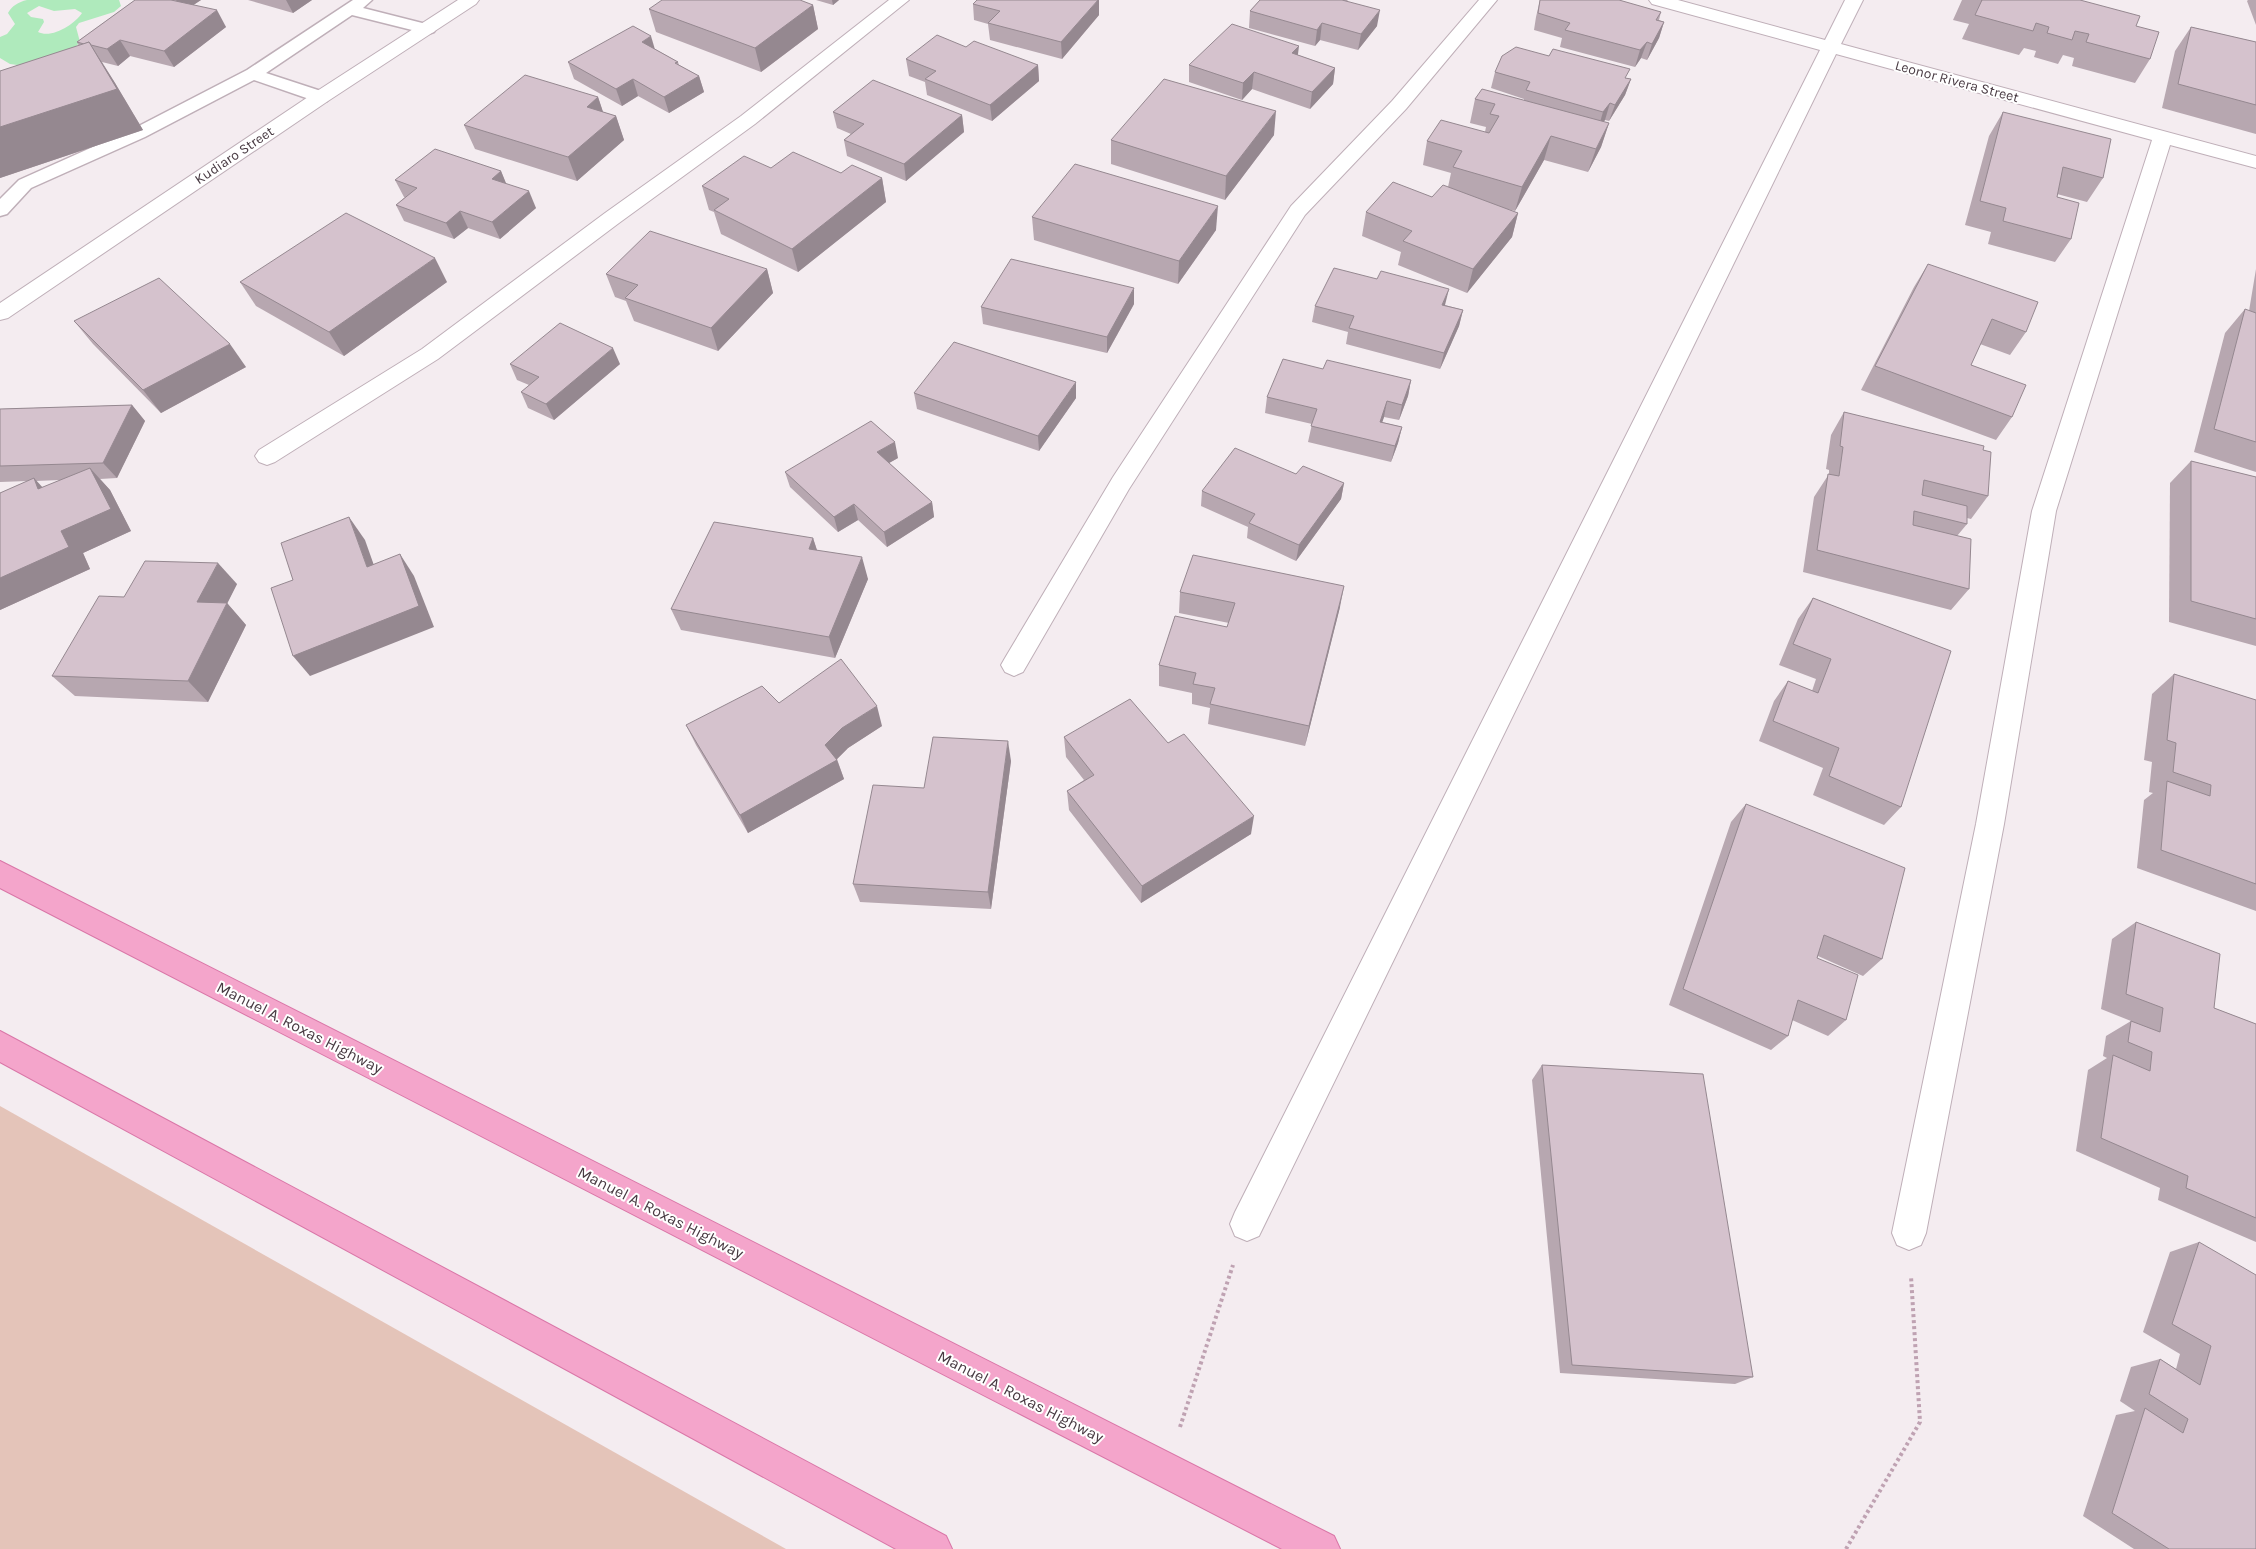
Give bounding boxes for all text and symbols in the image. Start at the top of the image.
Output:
street label: Leonor Rivera Street [1893,57,2021,106]
street label: Kudiaro Street [192,123,277,188]
street label: Manuel A. Roxas Highway [214,977,386,1078]
street label: Manuel A. Roxas Highway [575,1162,747,1263]
street label: Manuel A. Roxas Highway [935,1346,1107,1447]

